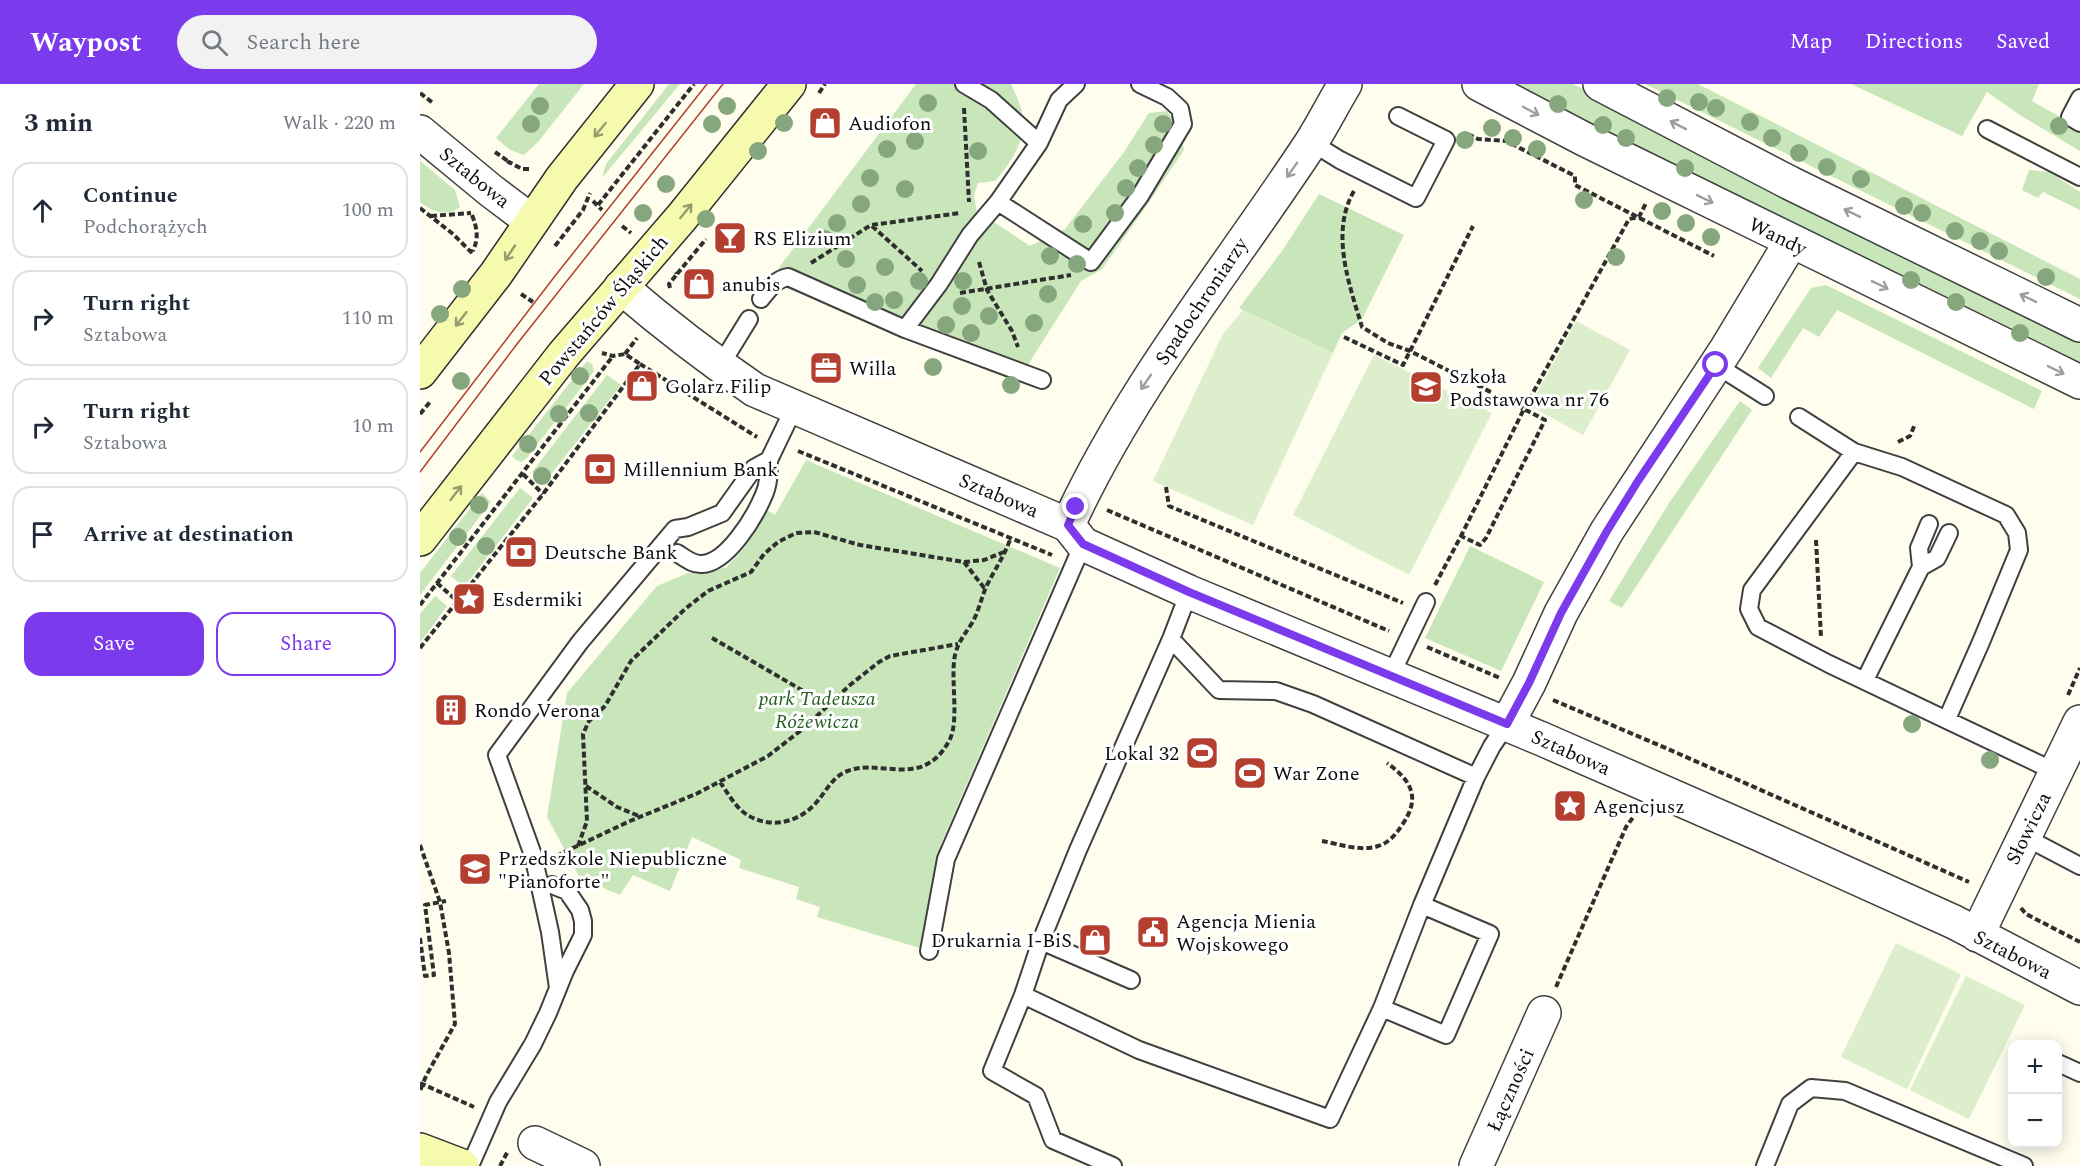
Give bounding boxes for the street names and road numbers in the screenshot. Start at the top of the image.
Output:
street label: Sztabowa [432,140,517,216]
street label: Wandy [1743,210,1813,264]
street label: Powstańców Śląskich [532,229,676,393]
street label: Spadochroniarzy [1148,230,1257,372]
street label: Sztabowa [954,466,1043,526]
street label: Sztabowa [1526,722,1615,784]
street label: Słowicza [1998,787,2059,870]
street label: Sztabowa [1968,922,2057,987]
street label: Łączności [1479,1044,1543,1137]

